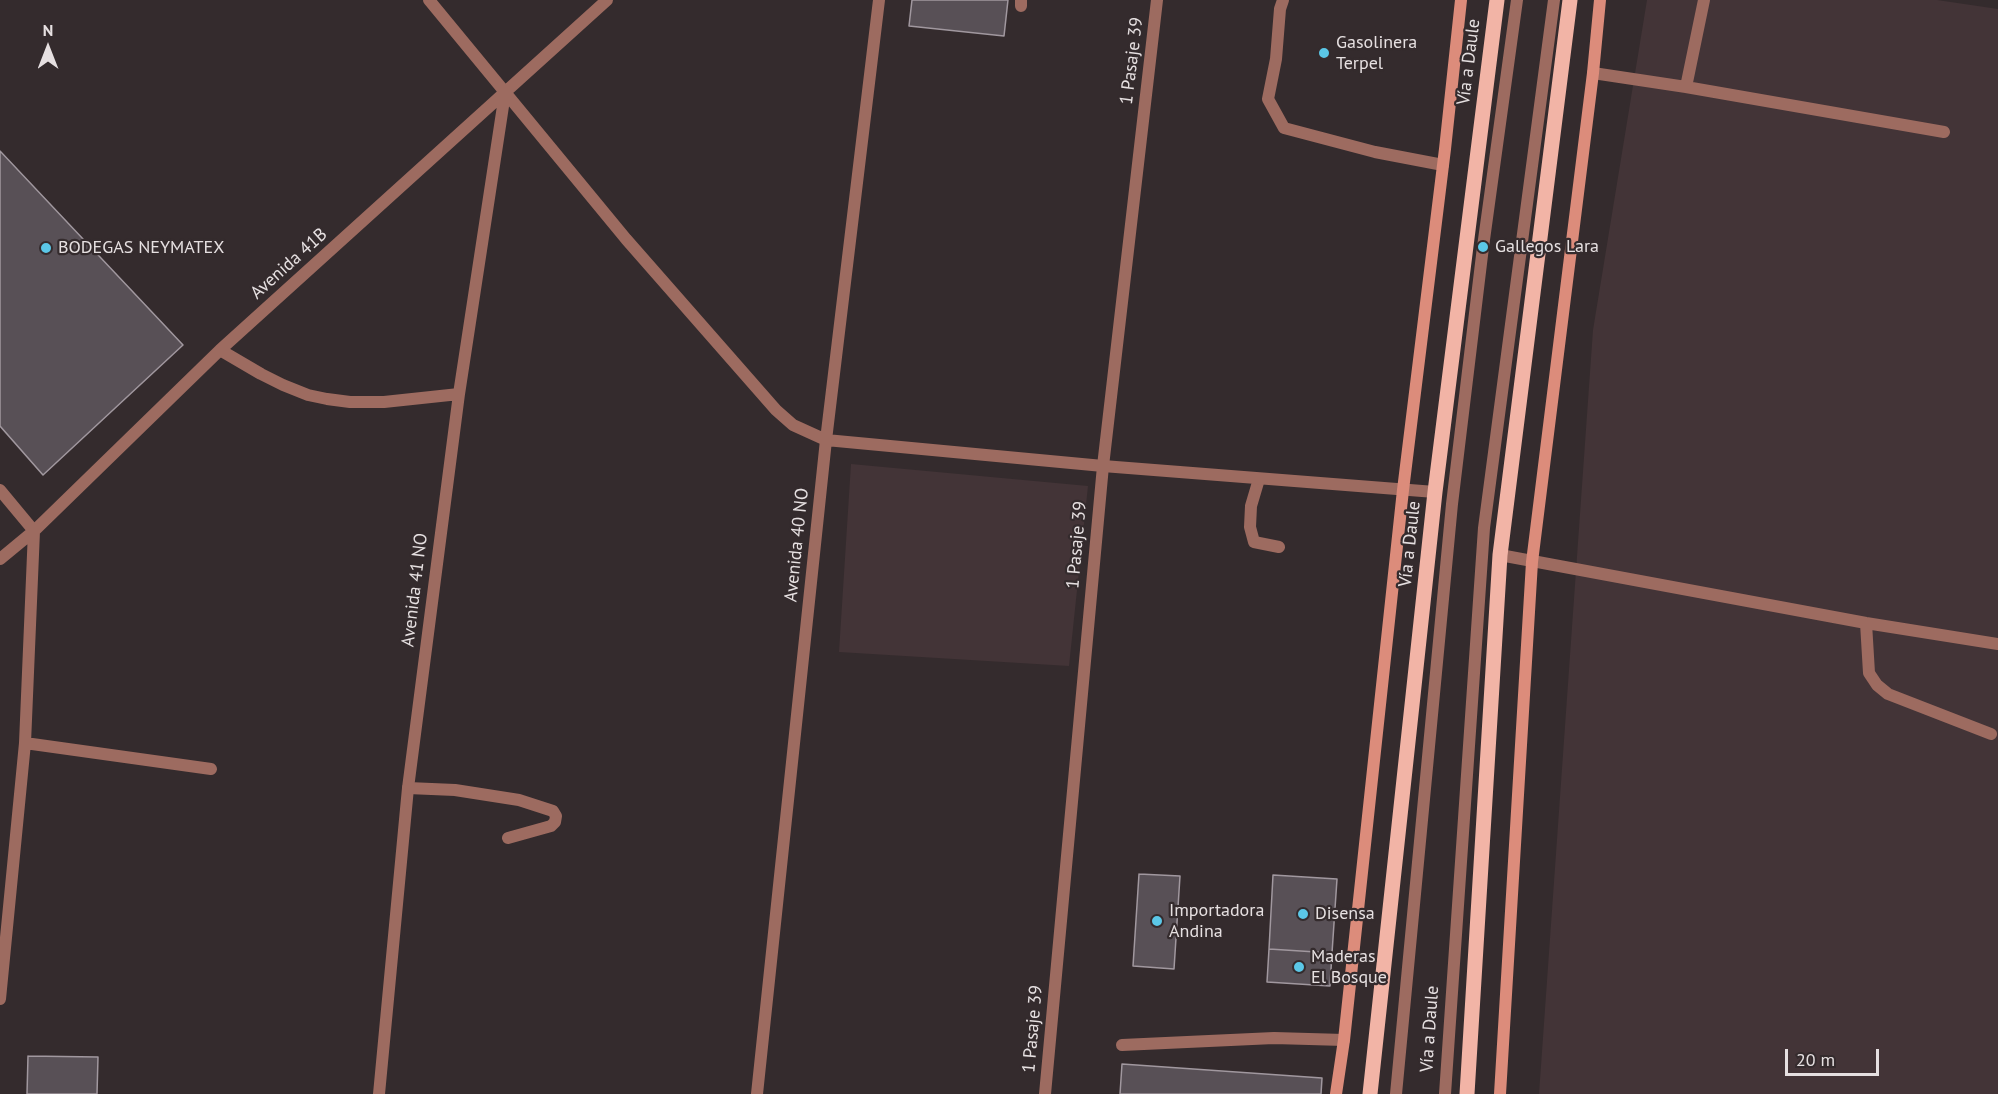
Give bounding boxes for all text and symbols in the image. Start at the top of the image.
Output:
street label: 1 Pasaje 39 [1116,16,1148,106]
north arrow [18,18,78,78]
street label: Vía a Daule [1453,18,1485,106]
text: N [43,20,53,40]
place label: Gasolinera Terpel [1336,32,1417,74]
marker: Gasolinera Terpel [1317,46,1331,60]
street label: Avenida 41B [246,224,332,304]
place label: Gallegos Lara [1495,236,1599,258]
place label: BODEGAS NEYMATEX [58,237,224,259]
marker: Gallegos Lara [1476,240,1490,254]
marker: BODEGAS NEYMATEX [39,241,53,255]
street label: Avenida 40 NO [780,487,814,603]
street label: 1 Pasaje 39 [1062,500,1092,590]
street label: Vía a Daule [1395,500,1425,588]
street label: Avenida 41 NO [397,532,433,648]
place label: Importadora Andina [1169,900,1264,942]
place label: Disensa [1315,903,1375,925]
marker: Disensa [1296,907,1310,921]
marker: Importadora Andina [1150,914,1164,928]
place label: Maderas El Bosque [1311,946,1387,988]
marker: Maderas El Bosque [1292,960,1306,974]
street label: 1 Pasaje 39 [1018,984,1048,1074]
street label: Vía a Daule [1416,985,1444,1073]
scale bar [1788,1037,1882,1075]
text: 20 m [1796,1048,1835,1071]

